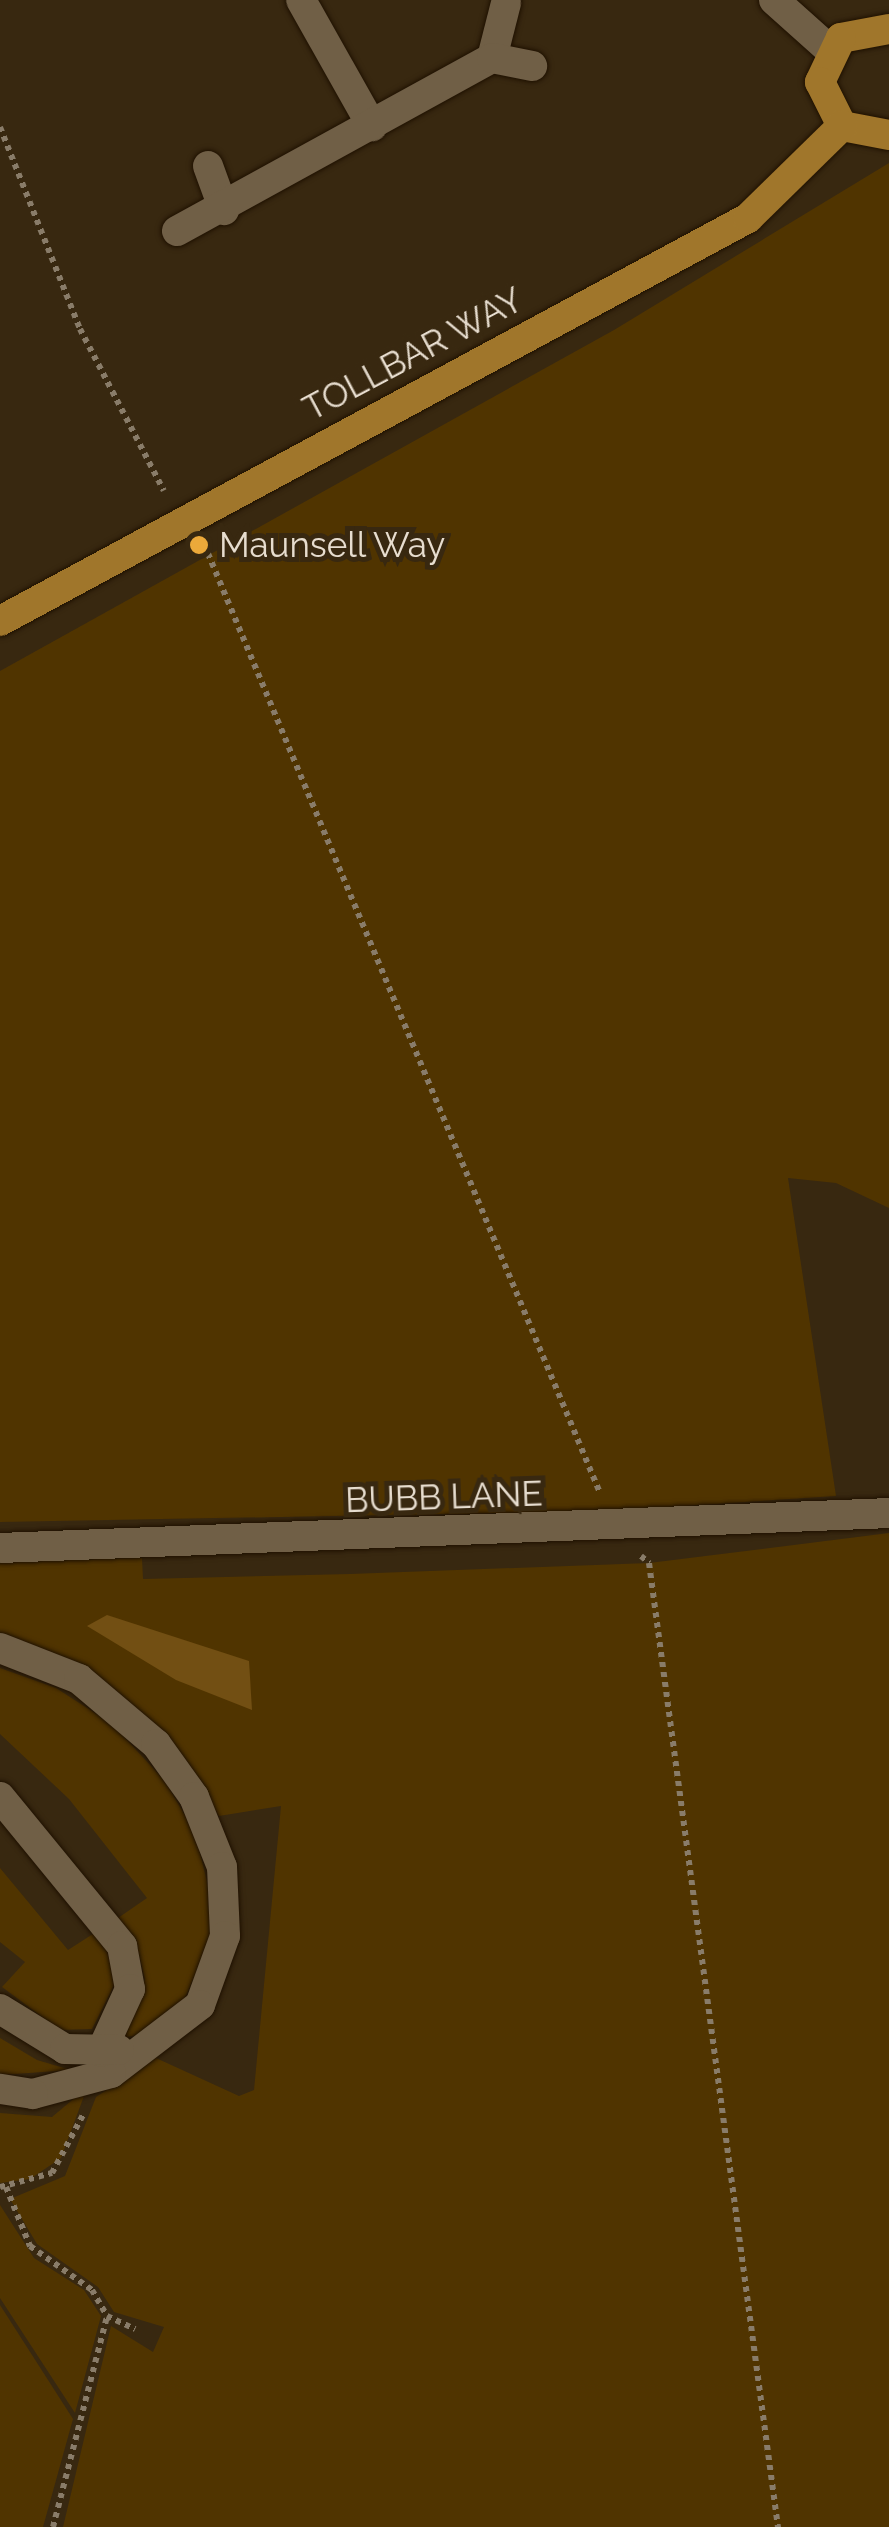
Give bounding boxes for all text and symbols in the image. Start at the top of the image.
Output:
street label: TOLLBAR WAY [295,278,531,430]
place label: Maunsell Way [219,524,447,566]
marker: Maunsell Way [188,534,210,556]
street label: BUBB LANE [344,1473,544,1521]

